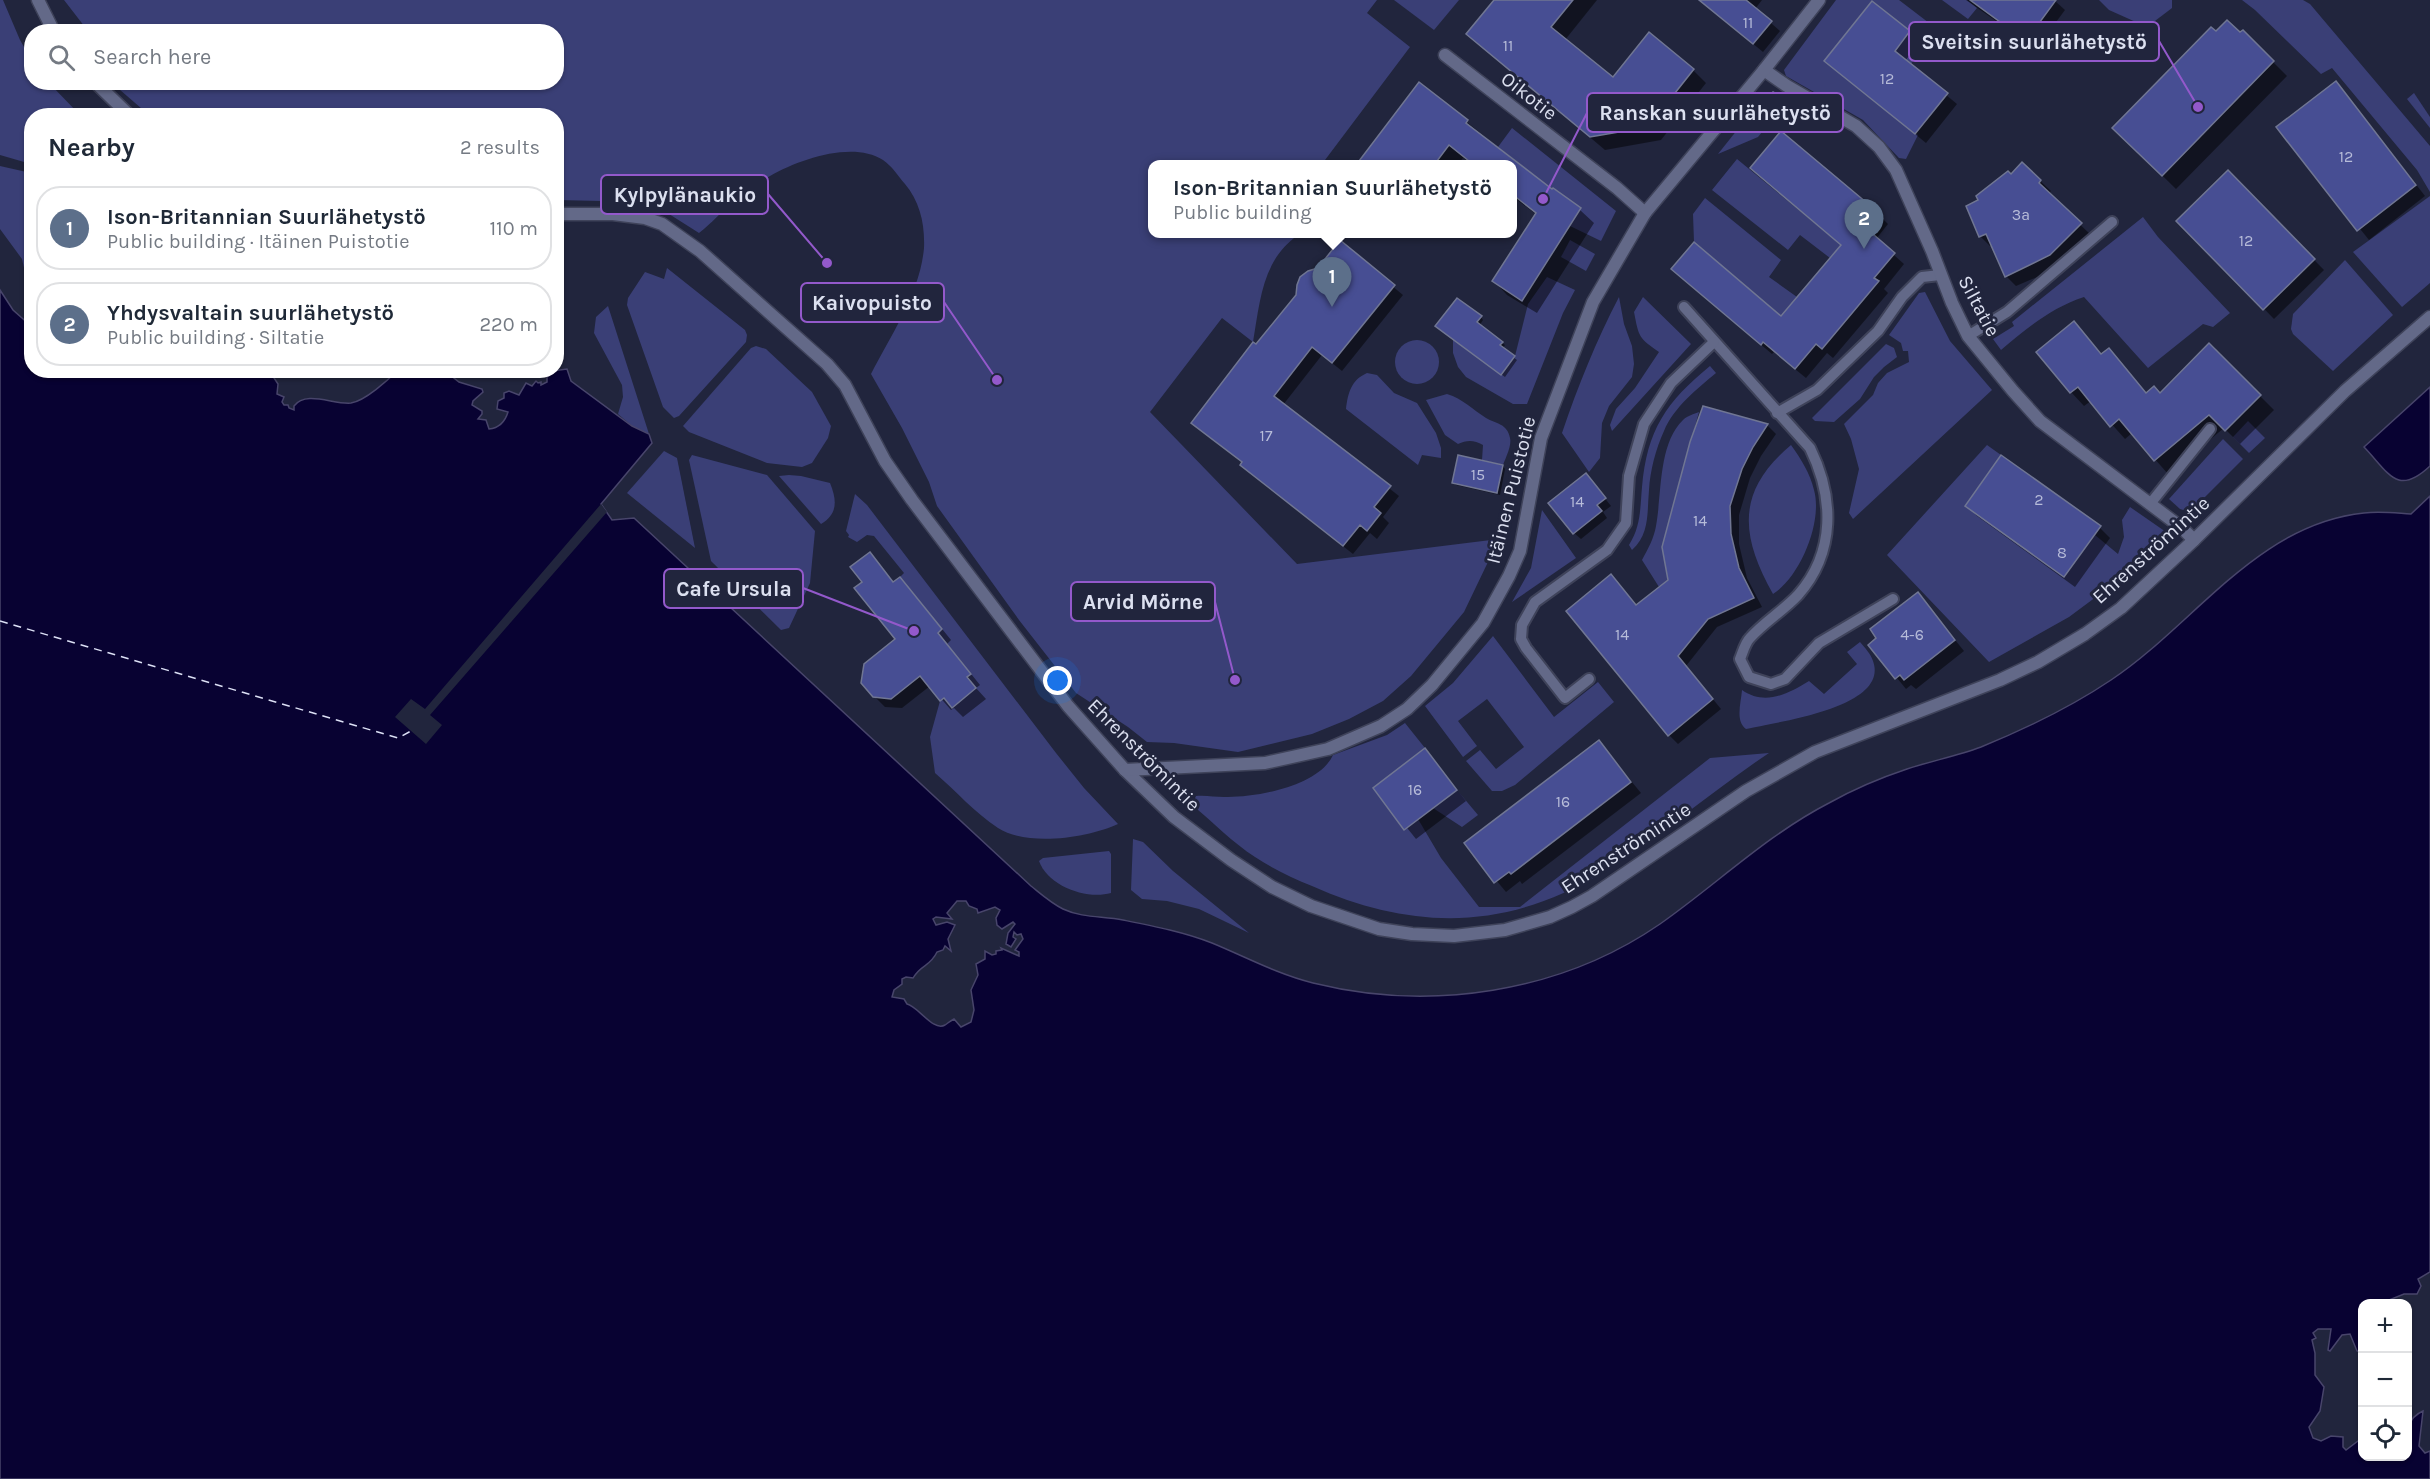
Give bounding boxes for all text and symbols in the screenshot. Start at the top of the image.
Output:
house number: 11 [1743,13,1753,32]
callout: Sveitsin suurlähetystö [1909,22,2159,61]
search box [24,24,564,90]
text: Sveitsin suurlähetystö [1921,30,2147,54]
house number: 11 [1503,36,1513,55]
icon: search [45,41,78,74]
text: Search here [93,44,211,70]
street label: Oikotie [1496,67,1562,125]
house number: 12 [1880,69,1894,88]
callout: Ranskan suurlähetystö [1587,93,1843,132]
text: Ranskan suurlähetystö [1599,101,1831,125]
text: Nearby [48,132,135,163]
text: 2 results [460,136,540,159]
house number: 12 [2339,147,2353,166]
popup [1148,160,1517,238]
callout: Kylpylänaukio [601,175,768,214]
text: Ison-Britannian Suurlähetystö [1173,175,1492,201]
text: Kylpylänaukio [614,183,756,207]
pin: 2 [1844,200,1884,249]
text: Public building [1173,201,1311,224]
text: Ison-Britannian Suurlähetystö [107,204,426,230]
house number: 3a [2012,205,2030,224]
text: 1 [66,217,73,240]
text: 110 m [489,217,538,240]
text: Public building · Itäinen Puistotie [107,230,410,253]
house number: 12 [2239,231,2253,250]
pin: 1 [1312,258,1352,307]
street label: Siltatie [1953,271,2005,341]
callout: Kaivopuisto [801,283,944,322]
text: Kaivopuisto [812,291,932,315]
text: Yhdysvaltain suurlähetystö [107,300,394,326]
text: 2 [63,313,76,336]
text: 220 m [479,313,538,336]
text: Public building · Siltatie [107,326,324,349]
street label: Itäinen Puistotie [1482,414,1540,566]
house number: 17 [1260,426,1273,445]
house number: 15 [1471,465,1485,484]
house number: 2 [2034,490,2044,509]
street label: Ehrenströmintie [2088,491,2214,609]
house number: 14 [1570,492,1584,511]
house number: 14 [1693,511,1707,530]
house number: 8 [2057,543,2067,562]
callout: Cafe Ursula [664,569,803,608]
text: Cafe Ursula [676,577,792,601]
callout: Arvid Mörne [1071,582,1215,621]
text: Arvid Mörne [1083,590,1203,614]
house number: 14 [1615,625,1629,644]
house number: 4-6 [1900,625,1924,644]
your location [1043,666,1072,695]
street label: Ehrenströmintie [1083,694,1205,816]
house number: 16 [1408,780,1422,799]
house number: 16 [1556,792,1570,811]
street label: Ehrenströmintie [1557,798,1695,898]
map controls [2358,1299,2412,1461]
button: + [2358,1299,2412,1353]
button: − [2358,1353,2412,1407]
button: locate [2358,1407,2412,1461]

